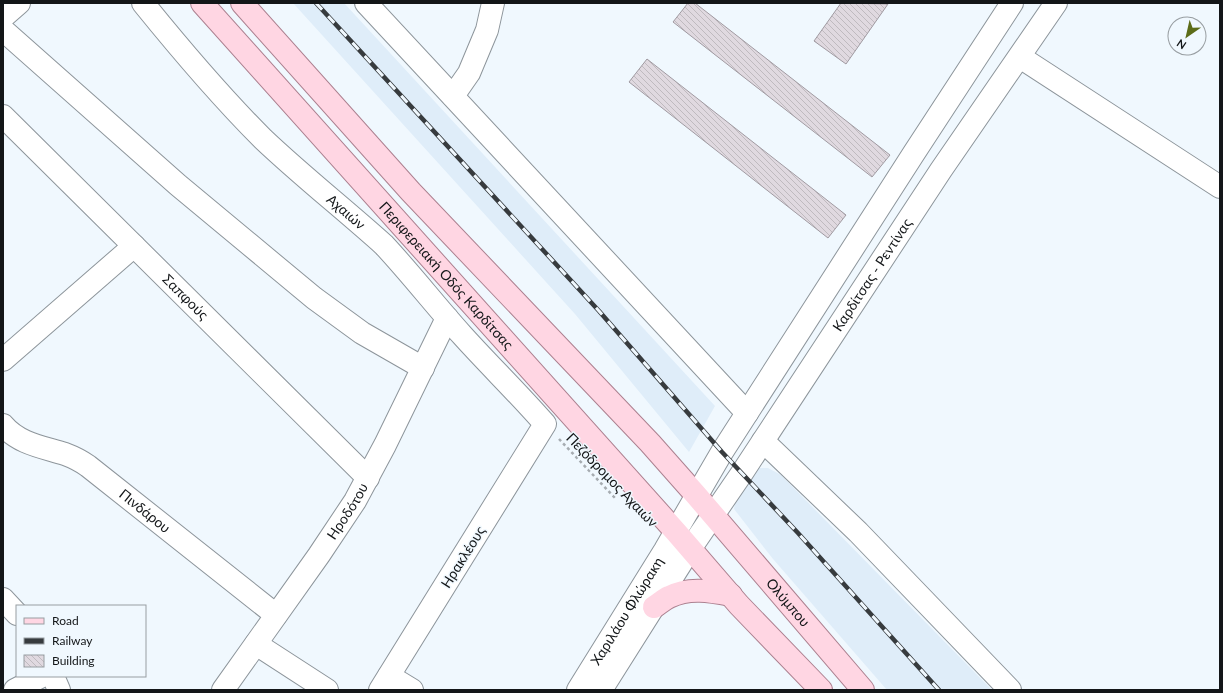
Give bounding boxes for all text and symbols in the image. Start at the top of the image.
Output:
north arrow [1167,16,1207,56]
text: N [1174,37,1188,52]
street label: Αχαιών [324,190,369,233]
street label: Περιφερειακή Οδός Καρδίτσας [376,198,518,353]
street label: Καρδίτσας - Ρεντίνας [829,214,915,334]
street label: Σαπφούς [159,270,213,323]
street label: Πεζόδρομος Αχαιών [563,429,662,530]
street label: Ηροδότου [323,480,371,542]
street label: Πινδάρου [116,485,174,536]
street label: Ηρακλέους [437,522,489,591]
street label: Χαριλάου Φλώρακη [587,554,667,668]
street label: Ολύμπου [763,574,814,630]
legend [16,605,146,677]
text: Road [52,613,79,628]
text: Railway [52,633,93,648]
text: Building [52,653,95,668]

